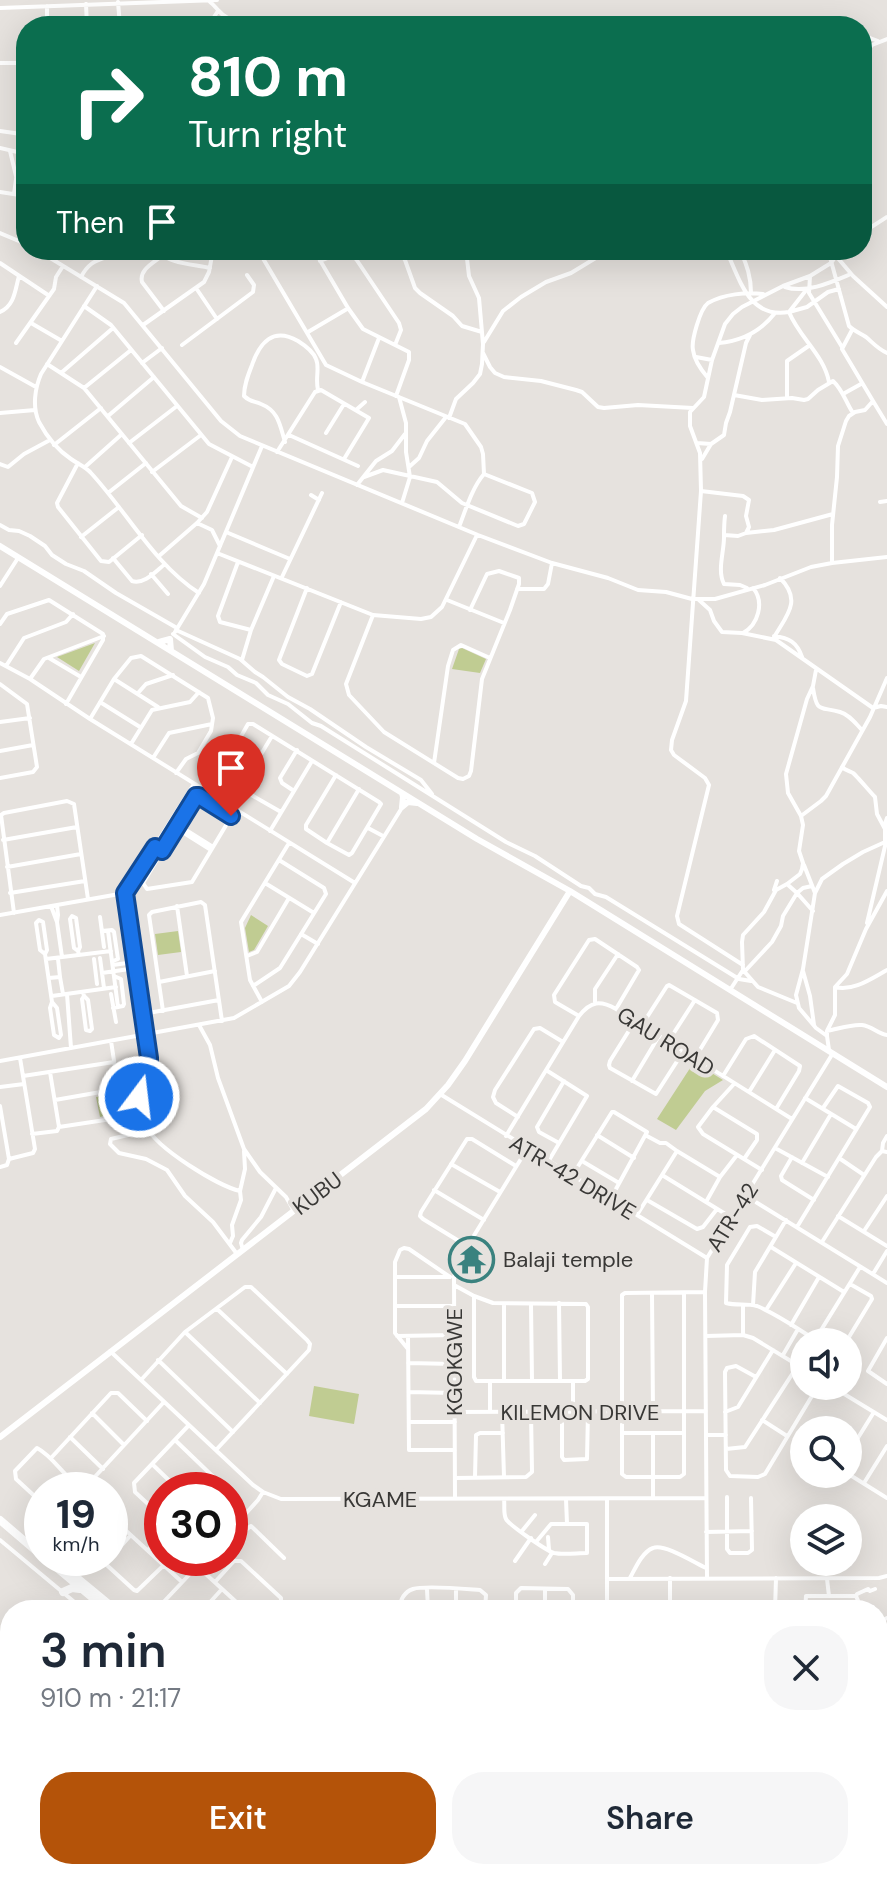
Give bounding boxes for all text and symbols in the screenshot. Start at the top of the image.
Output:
text: 810 m [188,40,348,113]
icon: right [56,48,160,152]
text: Turn right [188,111,347,158]
icon: arrive [140,200,184,244]
text: Then [56,203,124,242]
pin [197,734,265,816]
icon: arrive [209,746,253,790]
street label: GAU ROAD [612,1000,720,1083]
position arrow [97,1055,181,1139]
street label: ATR-42 DRIVE [504,1128,641,1227]
street label: KUBU [287,1165,348,1222]
street label: ATR-42 [700,1177,765,1257]
temple icon: Balaji temple [448,1235,496,1283]
place label: Balaji temple [503,1245,633,1274]
street label: KGOKGWE [440,1308,469,1416]
map controls [790,1328,862,1576]
button: sound [790,1328,862,1400]
street label: KILEMON DRIVE [500,1398,660,1427]
button: search [790,1416,862,1488]
speed limit sign: 30 [144,1472,248,1576]
street label: KGAME [343,1485,417,1514]
text: 19 [56,1488,96,1540]
button: layers [790,1504,862,1576]
text: km/h [52,1531,100,1557]
text: 3 min [40,1619,167,1682]
button: close [764,1626,848,1710]
text: 910 m · 21:17 [40,1681,181,1715]
button: Exit [40,1772,436,1864]
button: Share [452,1772,848,1864]

